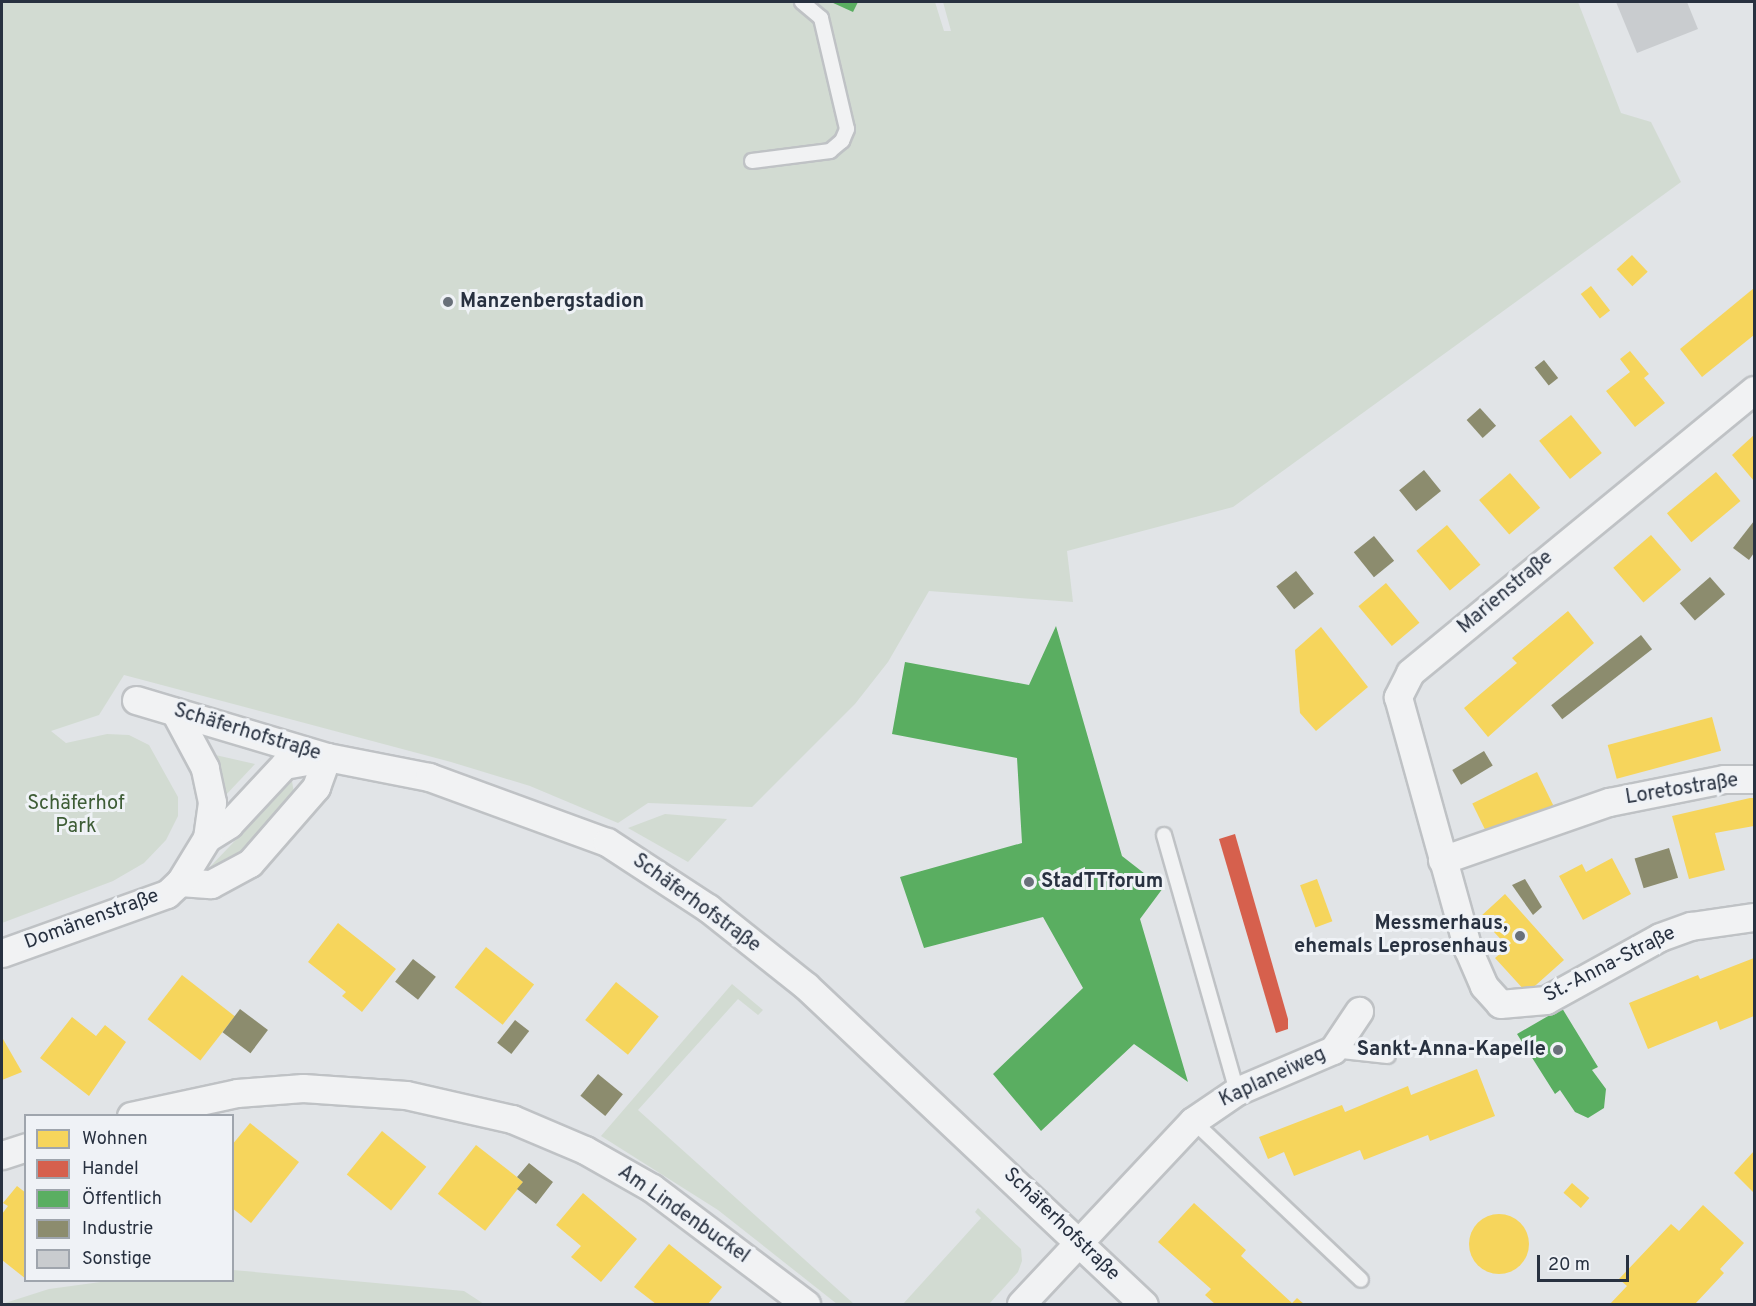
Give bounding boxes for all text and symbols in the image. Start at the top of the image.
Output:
place label: Manzenbergstadion [460,290,644,314]
marker: Manzenbergstadion [441,295,455,309]
street label: Marienstraße [1454,546,1558,640]
street label: Schäferhofstraße [171,699,323,767]
street label: Loretostraße [1624,769,1740,811]
park label: Schäferhof Park [27,793,125,840]
street label: Schäferhofstraße [627,849,765,959]
place label: StadTTforum [1041,870,1163,894]
marker: StadTTforum [1022,875,1036,889]
street label: Domänenstraße [21,885,163,955]
place label: Messmerhaus, ehemals Leprosenhaus [1294,912,1508,959]
street label: St.-Anna-Straße [1540,922,1680,1008]
marker: Messmerhaus, ehemals Leprosenhaus [1513,929,1527,943]
place label: Sankt-Anna-Kapelle [1357,1038,1546,1062]
street label: Kaplaneiweg [1216,1043,1330,1113]
marker: Sankt-Anna-Kapelle [1551,1043,1565,1057]
legend [24,1114,234,1282]
text: Wohnen [82,1128,148,1151]
text: Handel [82,1158,139,1181]
street label: Am Lindenbuckel [613,1161,753,1269]
street label: Schäferhofstraße [998,1163,1124,1287]
text: Öffentlich [82,1188,162,1211]
text: Industrie [82,1218,153,1241]
scale bar [1540,1243,1632,1281]
text: Sonstige [82,1248,152,1271]
text: 20 m [1548,1254,1590,1277]

